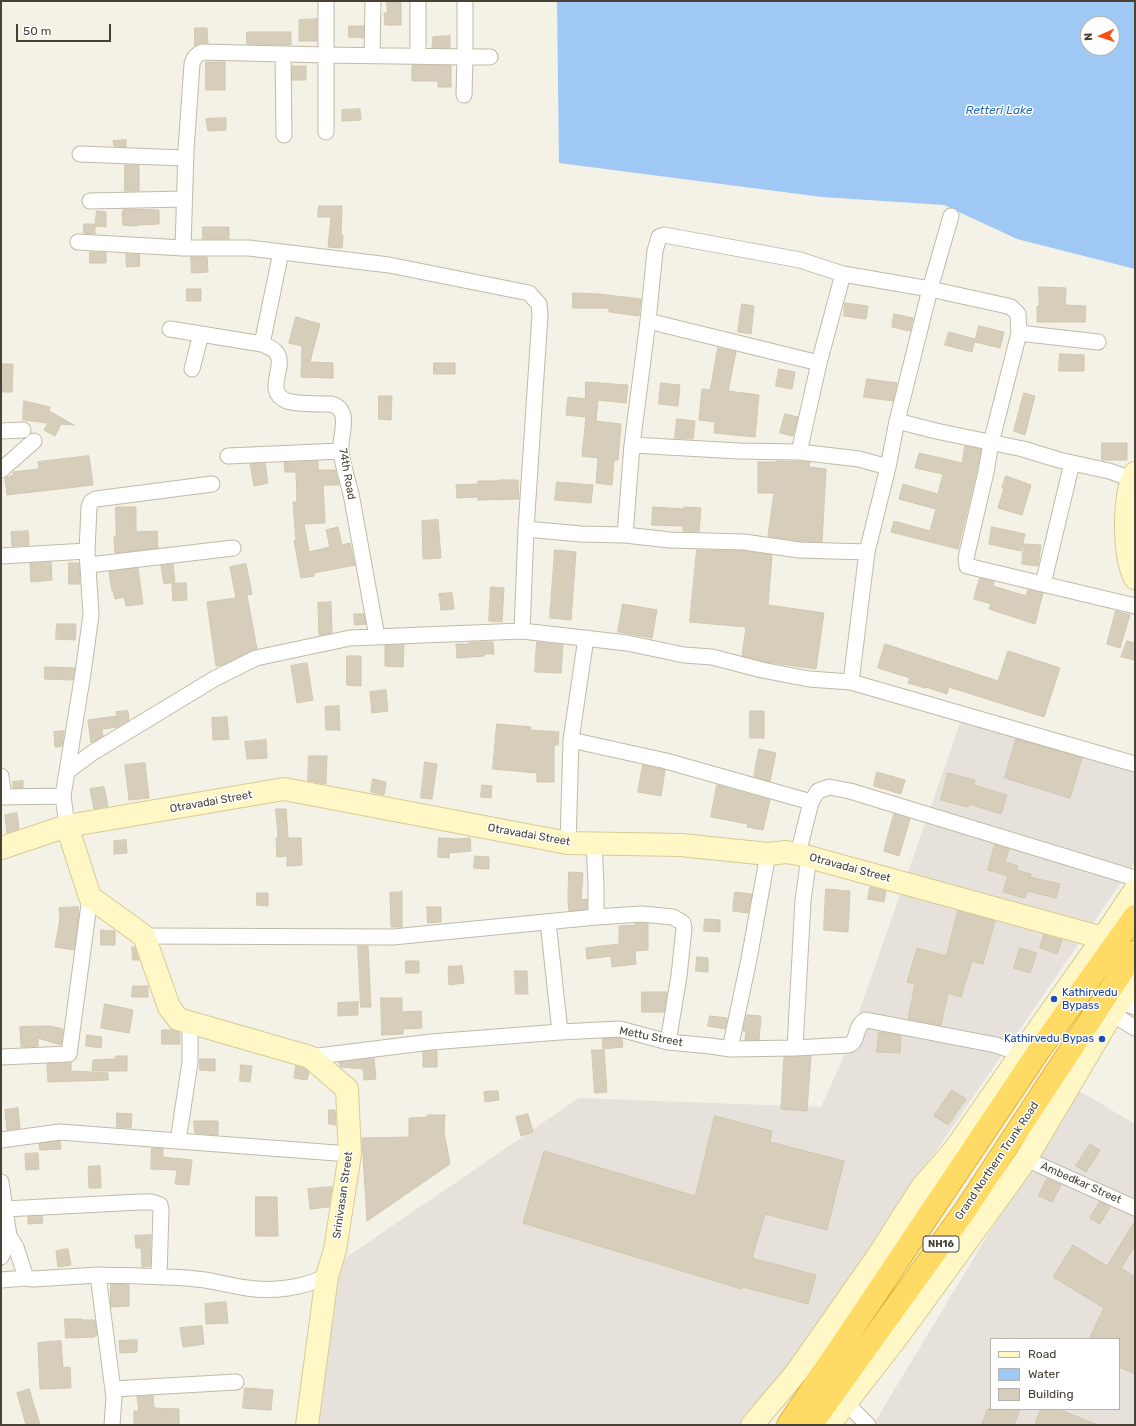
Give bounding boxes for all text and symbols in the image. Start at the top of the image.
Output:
scale bar [18,16,113,42]
north arrow [1080,16,1120,56]
text: 50 m [23,24,51,38]
text: N [1082,32,1095,41]
water label: Retteri Lake [965,104,1033,118]
street label: 74th Road [336,447,358,501]
street label: Otravadai Street [169,788,253,816]
street label: Otravadai Street [487,821,571,849]
street label: Otravadai Street [808,851,892,885]
place label: Kathirvedu Bypass [1062,986,1118,1012]
marker: Kathirvedu Bypass [1049,994,1059,1004]
street label: Mettu Street [618,1024,684,1050]
place label: Kathirvedu Bypas [1004,1032,1094,1046]
marker: Kathirvedu Bypas [1097,1034,1107,1044]
street label: Grand Northern Trunk Road [952,1099,1042,1223]
street label: Srinivasan Street [330,1151,356,1239]
street label: Ambedkar Street [1039,1159,1123,1207]
road number: NH16 [923,1236,959,1252]
legend [990,1338,1120,1410]
text: Road [1028,1347,1056,1361]
text: Water [1028,1367,1060,1381]
text: Building [1028,1387,1074,1401]

